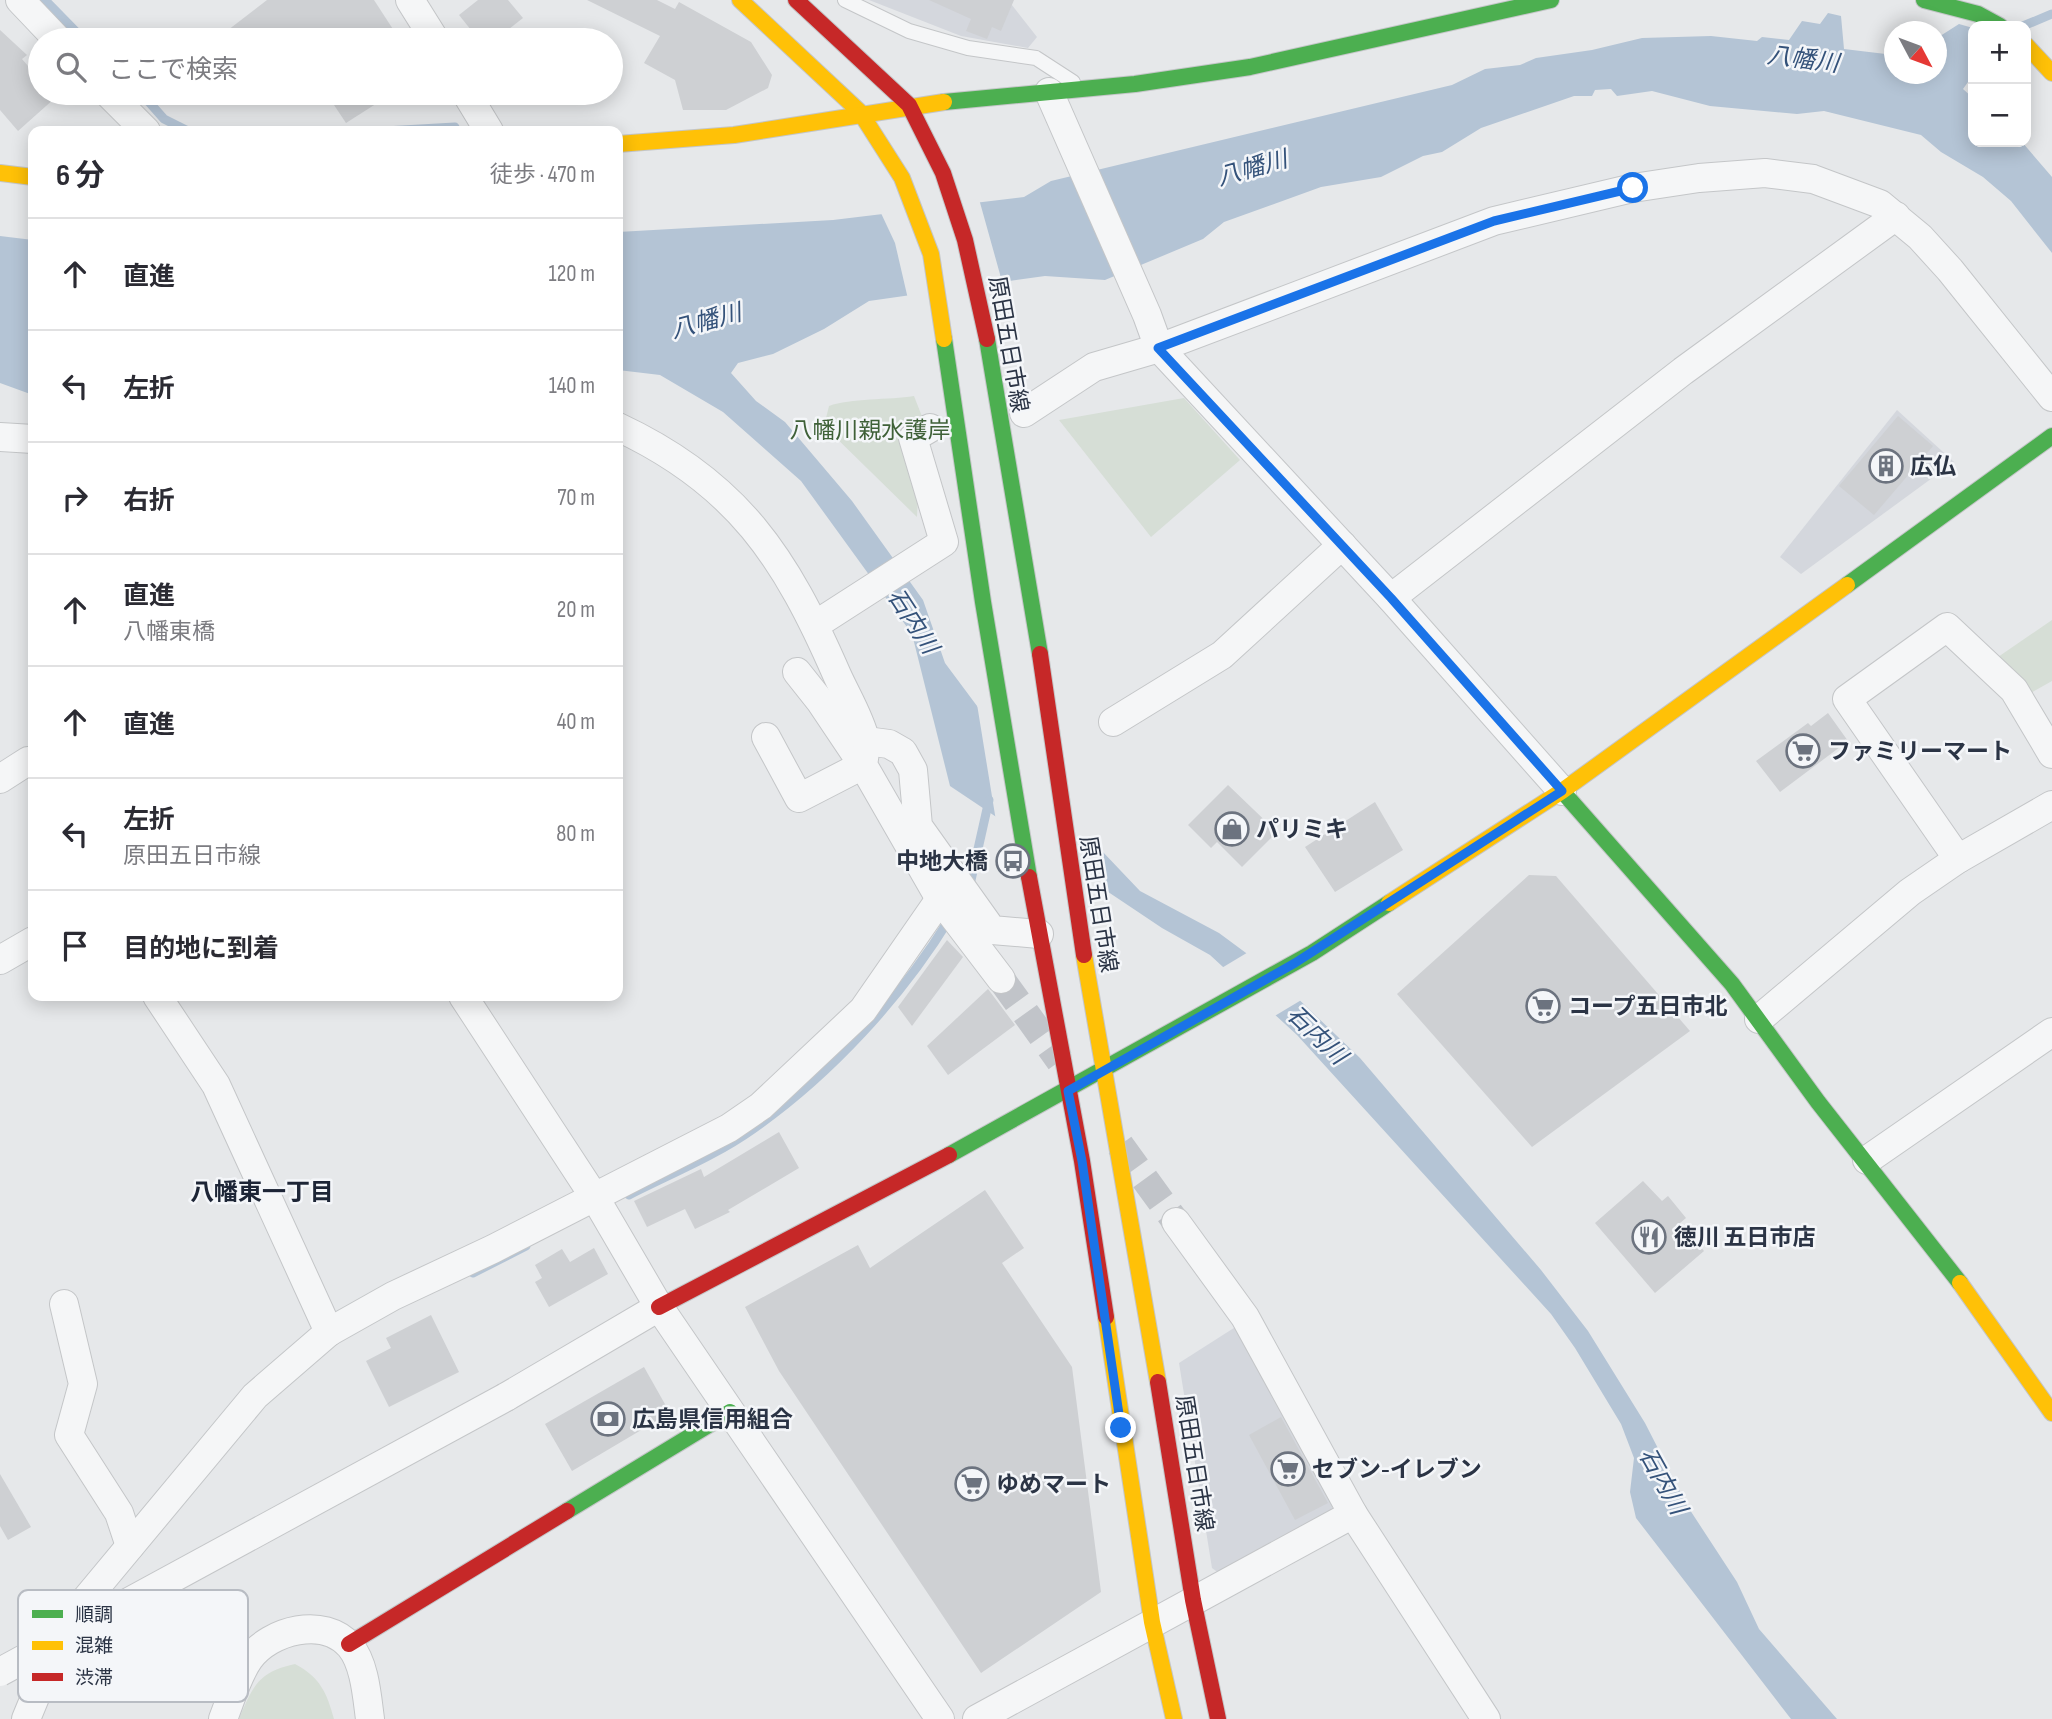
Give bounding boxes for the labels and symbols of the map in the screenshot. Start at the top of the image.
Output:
north arrow [1884,21,1947,84]
water label: 八幡川 [1765,41,1843,79]
water label: 八幡川 [1214,144,1294,192]
route start [1617,172,1648,203]
street label: 原田五日市線 [982,274,1034,415]
water label: 八幡川 [668,297,748,345]
park label: 八幡川親水護岸 [790,417,951,445]
building icon: 広仏 [1867,447,1905,485]
place label: 広仏 [1910,453,1956,481]
water label: 石内川 [881,583,946,662]
supermarket icon: ファミリーマート [1784,732,1822,770]
place label: ファミリーマート [1828,738,2012,766]
shop icon: パリミキ [1213,810,1251,848]
place label: パリミキ [1256,816,1348,844]
street label: 原田五日市線 [1073,834,1123,974]
bus stop icon: 中地大橋 [994,842,1032,880]
place label: 中地大橋 [896,848,988,876]
supermarket icon: コープ五日市北 [1524,987,1562,1025]
place label: コープ五日市北 [1568,993,1728,1021]
water label: 石内川 [1281,1000,1355,1073]
district label: 八幡東一丁目 [190,1178,334,1207]
restaurant icon: 徳川 五日市店 [1630,1218,1668,1256]
place label: 徳川 五日市店 [1674,1224,1816,1252]
street label: 原田五日市線 [1169,1393,1219,1533]
bank icon: 広島県信用組合 [589,1400,627,1438]
place label: 広島県信用組合 [632,1406,793,1434]
route end [1105,1412,1136,1443]
water label: 石内川 [1632,1443,1694,1522]
supermarket icon: セブン-イレブン [1269,1450,1307,1488]
place label: セブン-イレブン [1312,1456,1482,1484]
supermarket icon: ゆめマート [953,1465,991,1503]
place label: ゆめマート [996,1471,1111,1499]
legend [18,1590,248,1702]
text: 順調 [75,1604,113,1627]
text: 混雑 [75,1635,113,1658]
text: 渋滞 [75,1667,113,1690]

